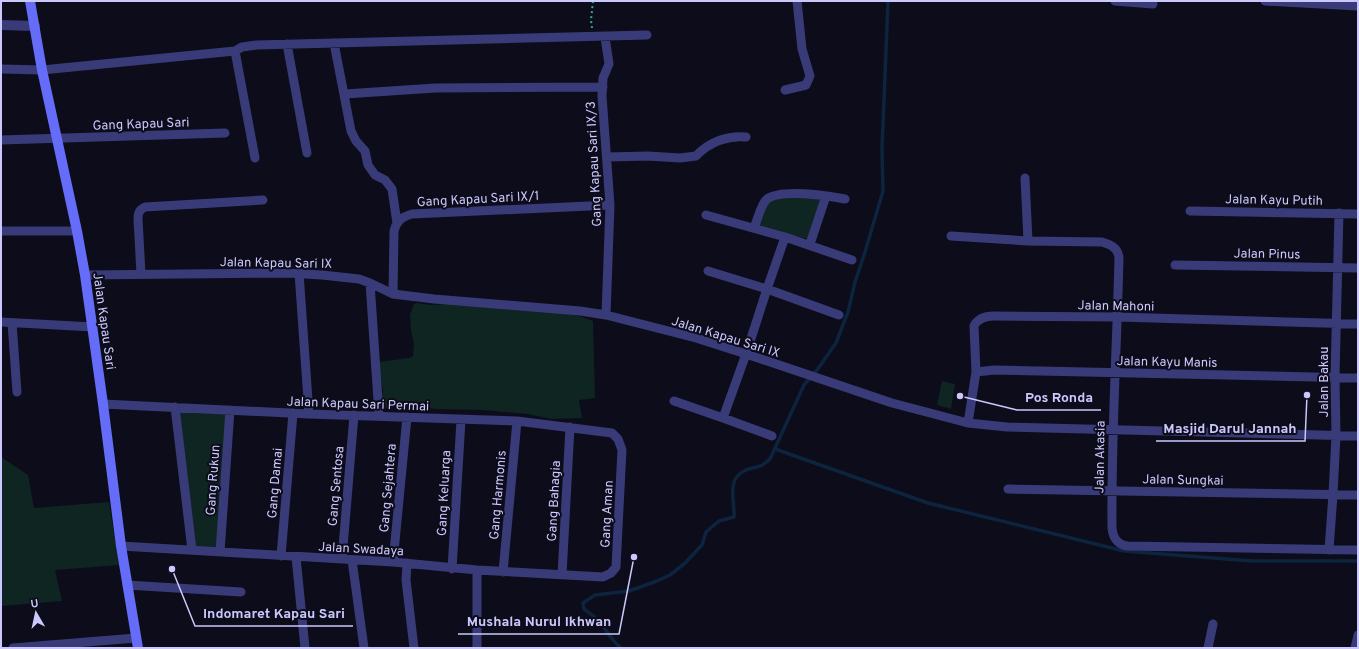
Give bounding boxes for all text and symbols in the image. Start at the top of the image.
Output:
street label: Gang Kapau Sari IX/3 [584,101,606,227]
street label: Gang Kapau Sari [92,115,190,135]
street label: Gang Kapau Sari IX/1 [416,189,540,211]
street label: Jalan Kayu Putih [1225,192,1323,210]
street label: Jalan Pinus [1233,246,1301,264]
street label: Jalan Kapau Sari IX [220,255,332,273]
street label: Jalan Kapau Sari [88,272,118,371]
street label: Jalan Mahoni [1077,298,1155,316]
street label: Jalan Kapau Sari IX [669,314,782,362]
street label: Jalan Bakau [1317,347,1333,417]
street label: Jalan Kayu Manis [1116,354,1218,372]
callout: Pos Ronda [1017,384,1101,410]
text: Pos Ronda [1025,390,1093,407]
street label: Jalan Kapau Sari Permai [286,395,429,415]
callout: Masjid Darul Jannah [1156,415,1305,441]
street label: Jalan Akasia [1092,421,1110,494]
text: Masjid Darul Jannah [1163,421,1297,438]
street label: Gang Sejahtera [377,443,401,533]
street label: Gang Rukun [204,444,224,516]
street label: Gang Sentosa [326,445,348,527]
street label: Gang Damai [265,447,287,519]
street label: Gang Keluarga [435,450,455,536]
street label: Gang Harmonis [487,450,511,541]
street label: Gang Bahagia [545,460,565,542]
street label: Jalan Sungkai [1142,472,1224,490]
street label: Gang Aman [598,480,618,548]
street label: Jalan Swadaya [318,540,404,560]
north arrow [16,593,56,633]
text: U [30,597,40,612]
callout: Indomaret Kapau Sari [195,600,353,626]
text: Indomaret Kapau Sari [203,606,345,623]
callout: Mushala Nurul Ikhwan [458,608,619,634]
text: Mushala Nurul Ikhwan [467,614,611,631]

